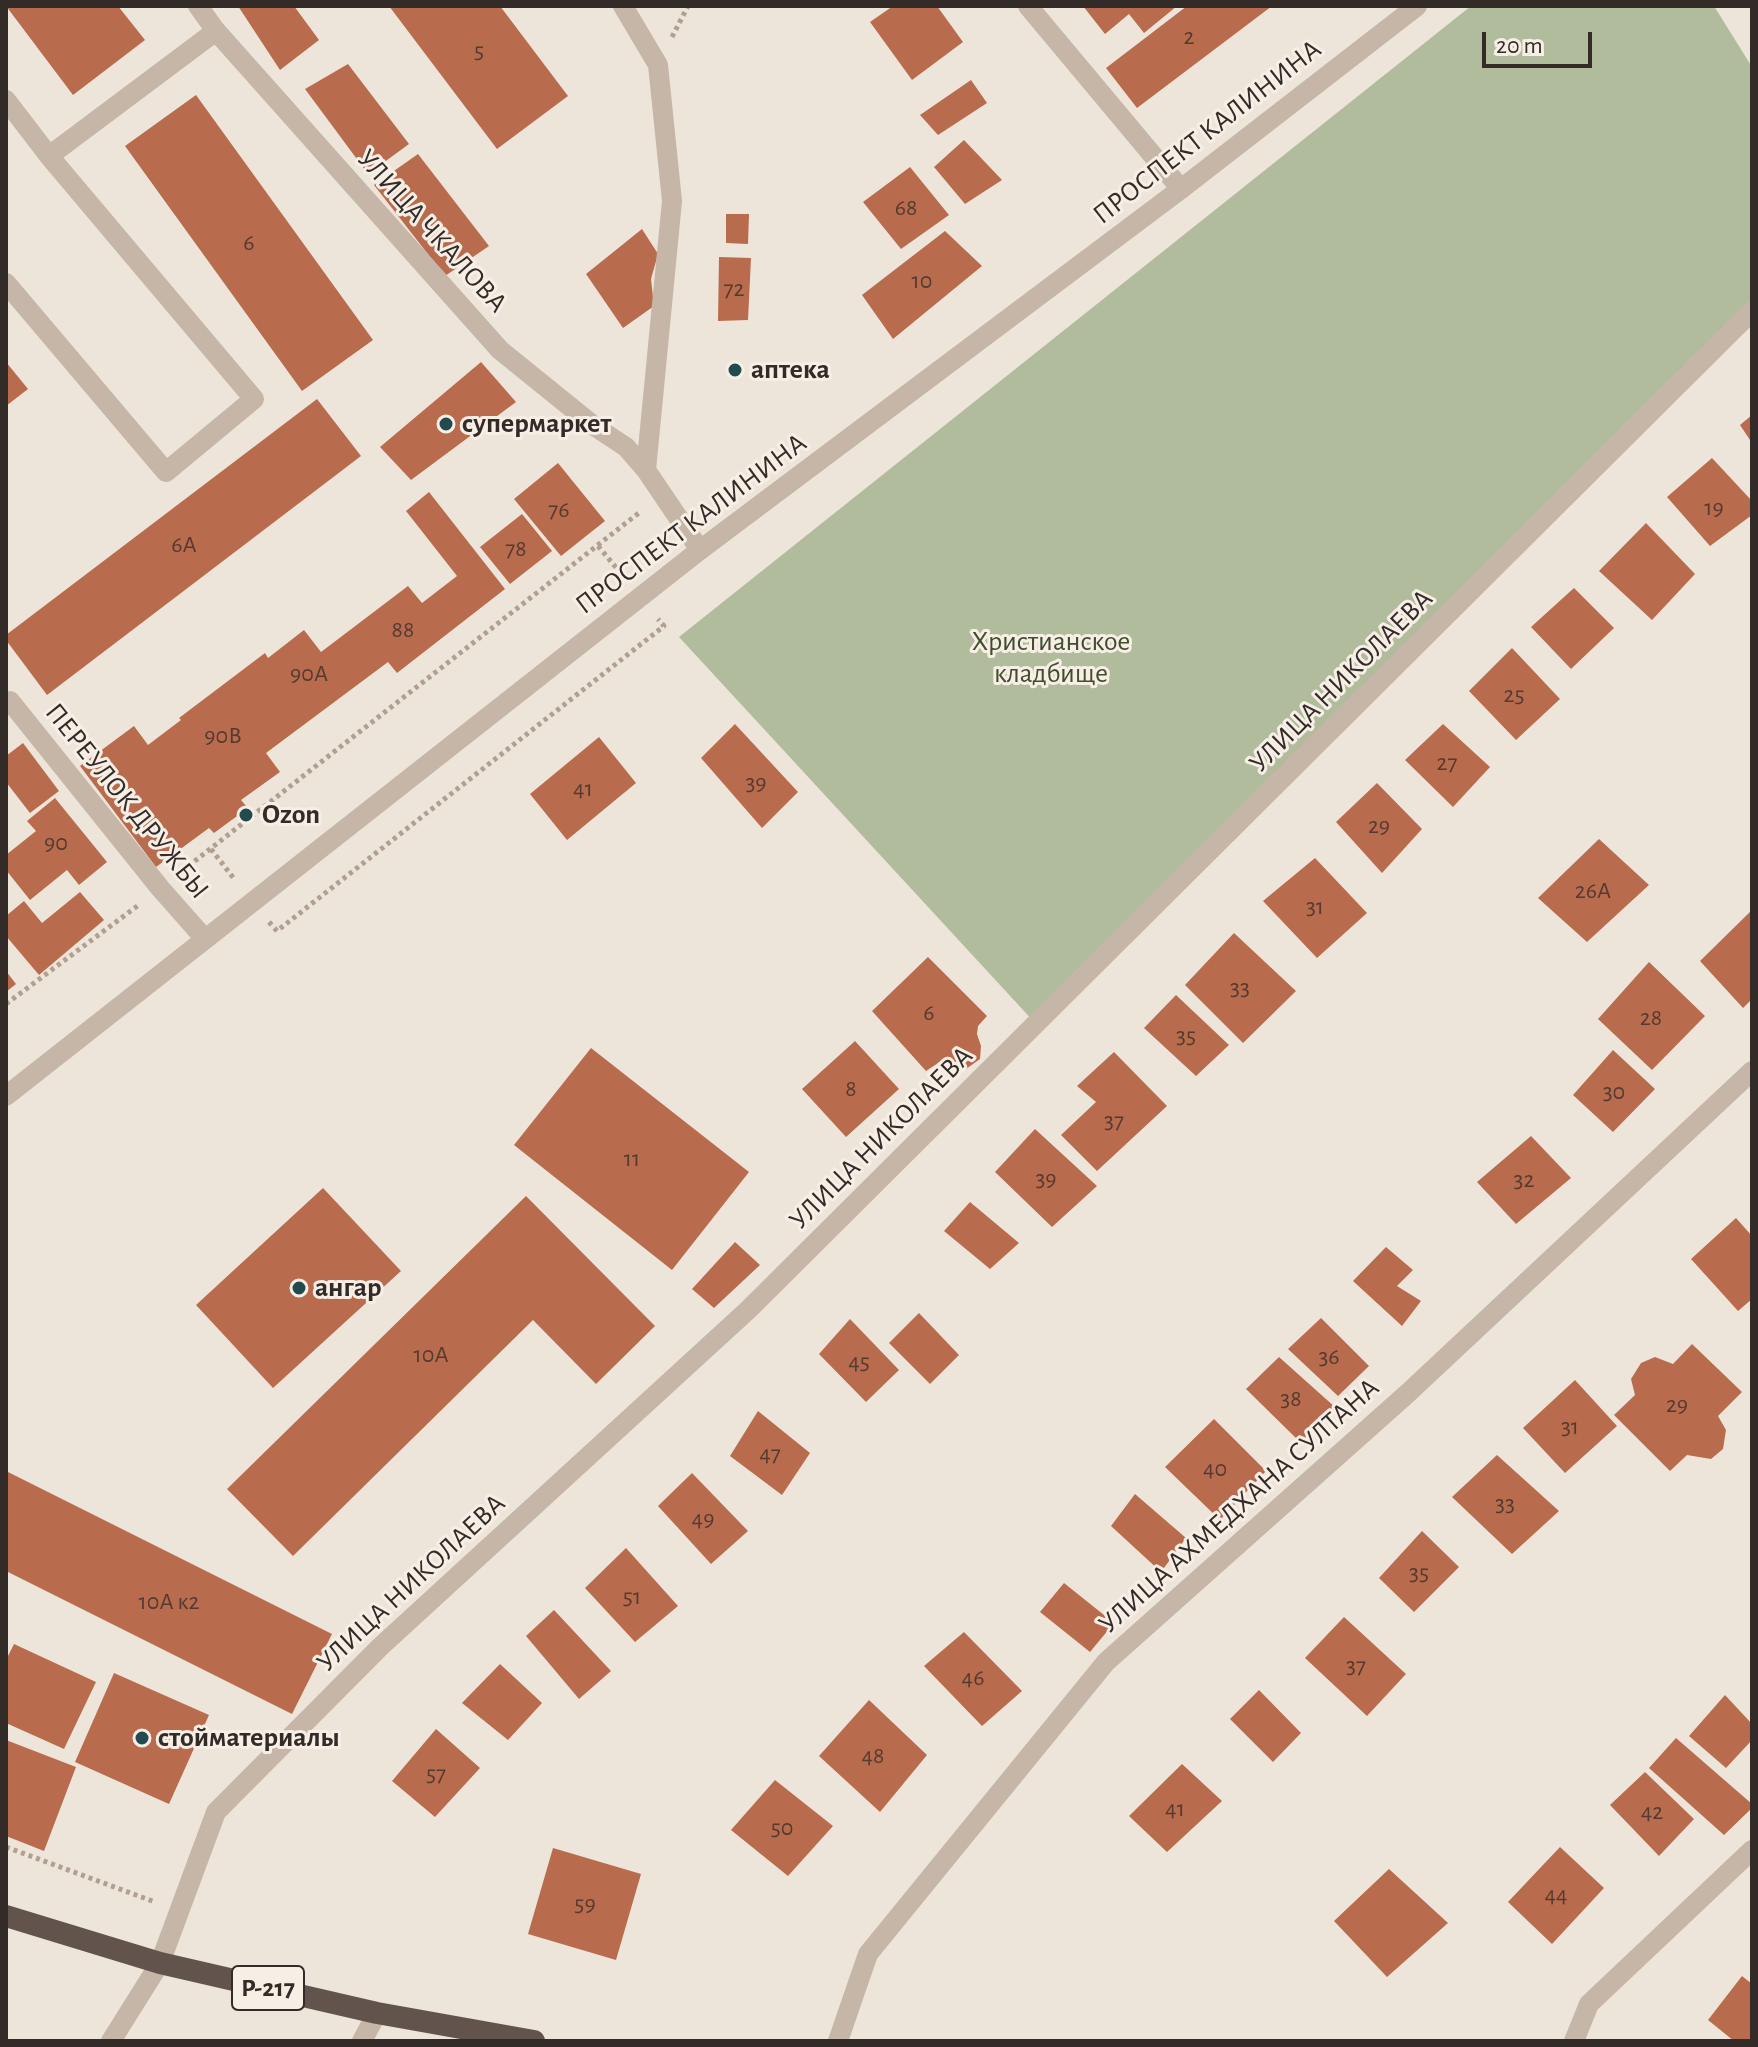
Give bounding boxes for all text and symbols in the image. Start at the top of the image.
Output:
scale bar [1486,16,1596,66]
house number: 2 [1184,23,1194,51]
street label: ПРОСПЕКТ КАЛИНИНА [1086,32,1328,232]
text: 20 m [1496,34,1543,58]
house number: 5 [474,37,484,65]
street label: УЛИЦА ЧКАЛОВА [350,142,514,320]
house number: 68 [895,194,917,222]
house number: 6 [243,229,255,257]
house number: 10 [912,267,932,295]
house number: 72 [724,275,744,303]
place label: аптека [751,353,830,387]
marker: аптека [726,361,744,379]
place label: супермаркет [462,407,611,441]
marker: супермаркет [437,415,455,433]
street label: ПРОСПЕКТ КАЛИНИНА [569,426,813,622]
house number: 19 [1704,494,1724,522]
house number: 76 [548,496,570,524]
house number: 6А [171,531,197,559]
house number: 78 [505,535,527,563]
street label: УЛИЦА НИКОЛАЕВА [1242,582,1440,780]
house number: 88 [392,616,414,644]
park label: Христианское кладбище [972,625,1130,691]
house number: 90А [290,660,328,688]
house number: 25 [1504,681,1524,709]
street label: ПЕРЕУЛОК ДРУЖБЫ [38,696,216,906]
house number: 90В [204,722,242,750]
house number: 27 [1437,749,1457,777]
house number: 39 [745,769,767,797]
house number: 41 [573,775,593,803]
place label: Ozon [262,798,320,832]
marker: Ozon [237,806,255,824]
house number: 29 [1368,812,1390,840]
house number: 90 [44,829,68,857]
house number: 26А [1575,877,1611,905]
house number: 31 [1306,893,1324,921]
house number: 33 [1230,974,1250,1002]
house number: 6 [923,999,935,1027]
house number: 28 [1640,1004,1662,1032]
house number: 35 [1176,1022,1196,1050]
street label: УЛИЦА НИКОЛАЕВА [782,1039,980,1237]
house number: 8 [845,1075,857,1103]
house number: 30 [1603,1078,1625,1106]
house number: 37 [1104,1107,1124,1135]
house number: 11 [624,1145,640,1173]
house number: 39 [1035,1165,1057,1193]
house number: 32 [1514,1166,1534,1194]
place label: ангар [315,1271,381,1305]
marker: ангар [290,1279,308,1297]
house number: 10А [413,1341,449,1369]
house number: 36 [1318,1343,1340,1371]
house number: 45 [848,1348,870,1376]
street label: УЛИЦА АХМЕДХАНА СУЛТАНА [1092,1371,1386,1641]
house number: 38 [1280,1385,1302,1413]
house number: 29 [1666,1391,1688,1419]
house number: 31 [1561,1413,1579,1441]
house number: 47 [759,1440,781,1468]
house number: 40 [1203,1455,1227,1483]
street label: УЛИЦА НИКОЛАЕВА [310,1487,512,1679]
house number: 33 [1495,1490,1515,1518]
house number: 49 [692,1505,714,1533]
house number: 35 [1409,1559,1429,1587]
house number: 51 [623,1583,641,1611]
house number: 10А к2 [139,1588,199,1616]
house number: 37 [1346,1652,1366,1680]
house number: 46 [962,1664,984,1692]
place label: стойматериалы [158,1721,340,1755]
marker: стойматериалы [133,1729,151,1747]
house number: 48 [862,1742,884,1770]
house number: 57 [426,1760,446,1788]
house number: 41 [1165,1795,1185,1823]
house number: 42 [1641,1798,1663,1826]
house number: 50 [771,1814,793,1842]
house number: 44 [1544,1881,1568,1909]
house number: 59 [574,1890,596,1918]
road number: Р-217 [232,1966,304,2010]

